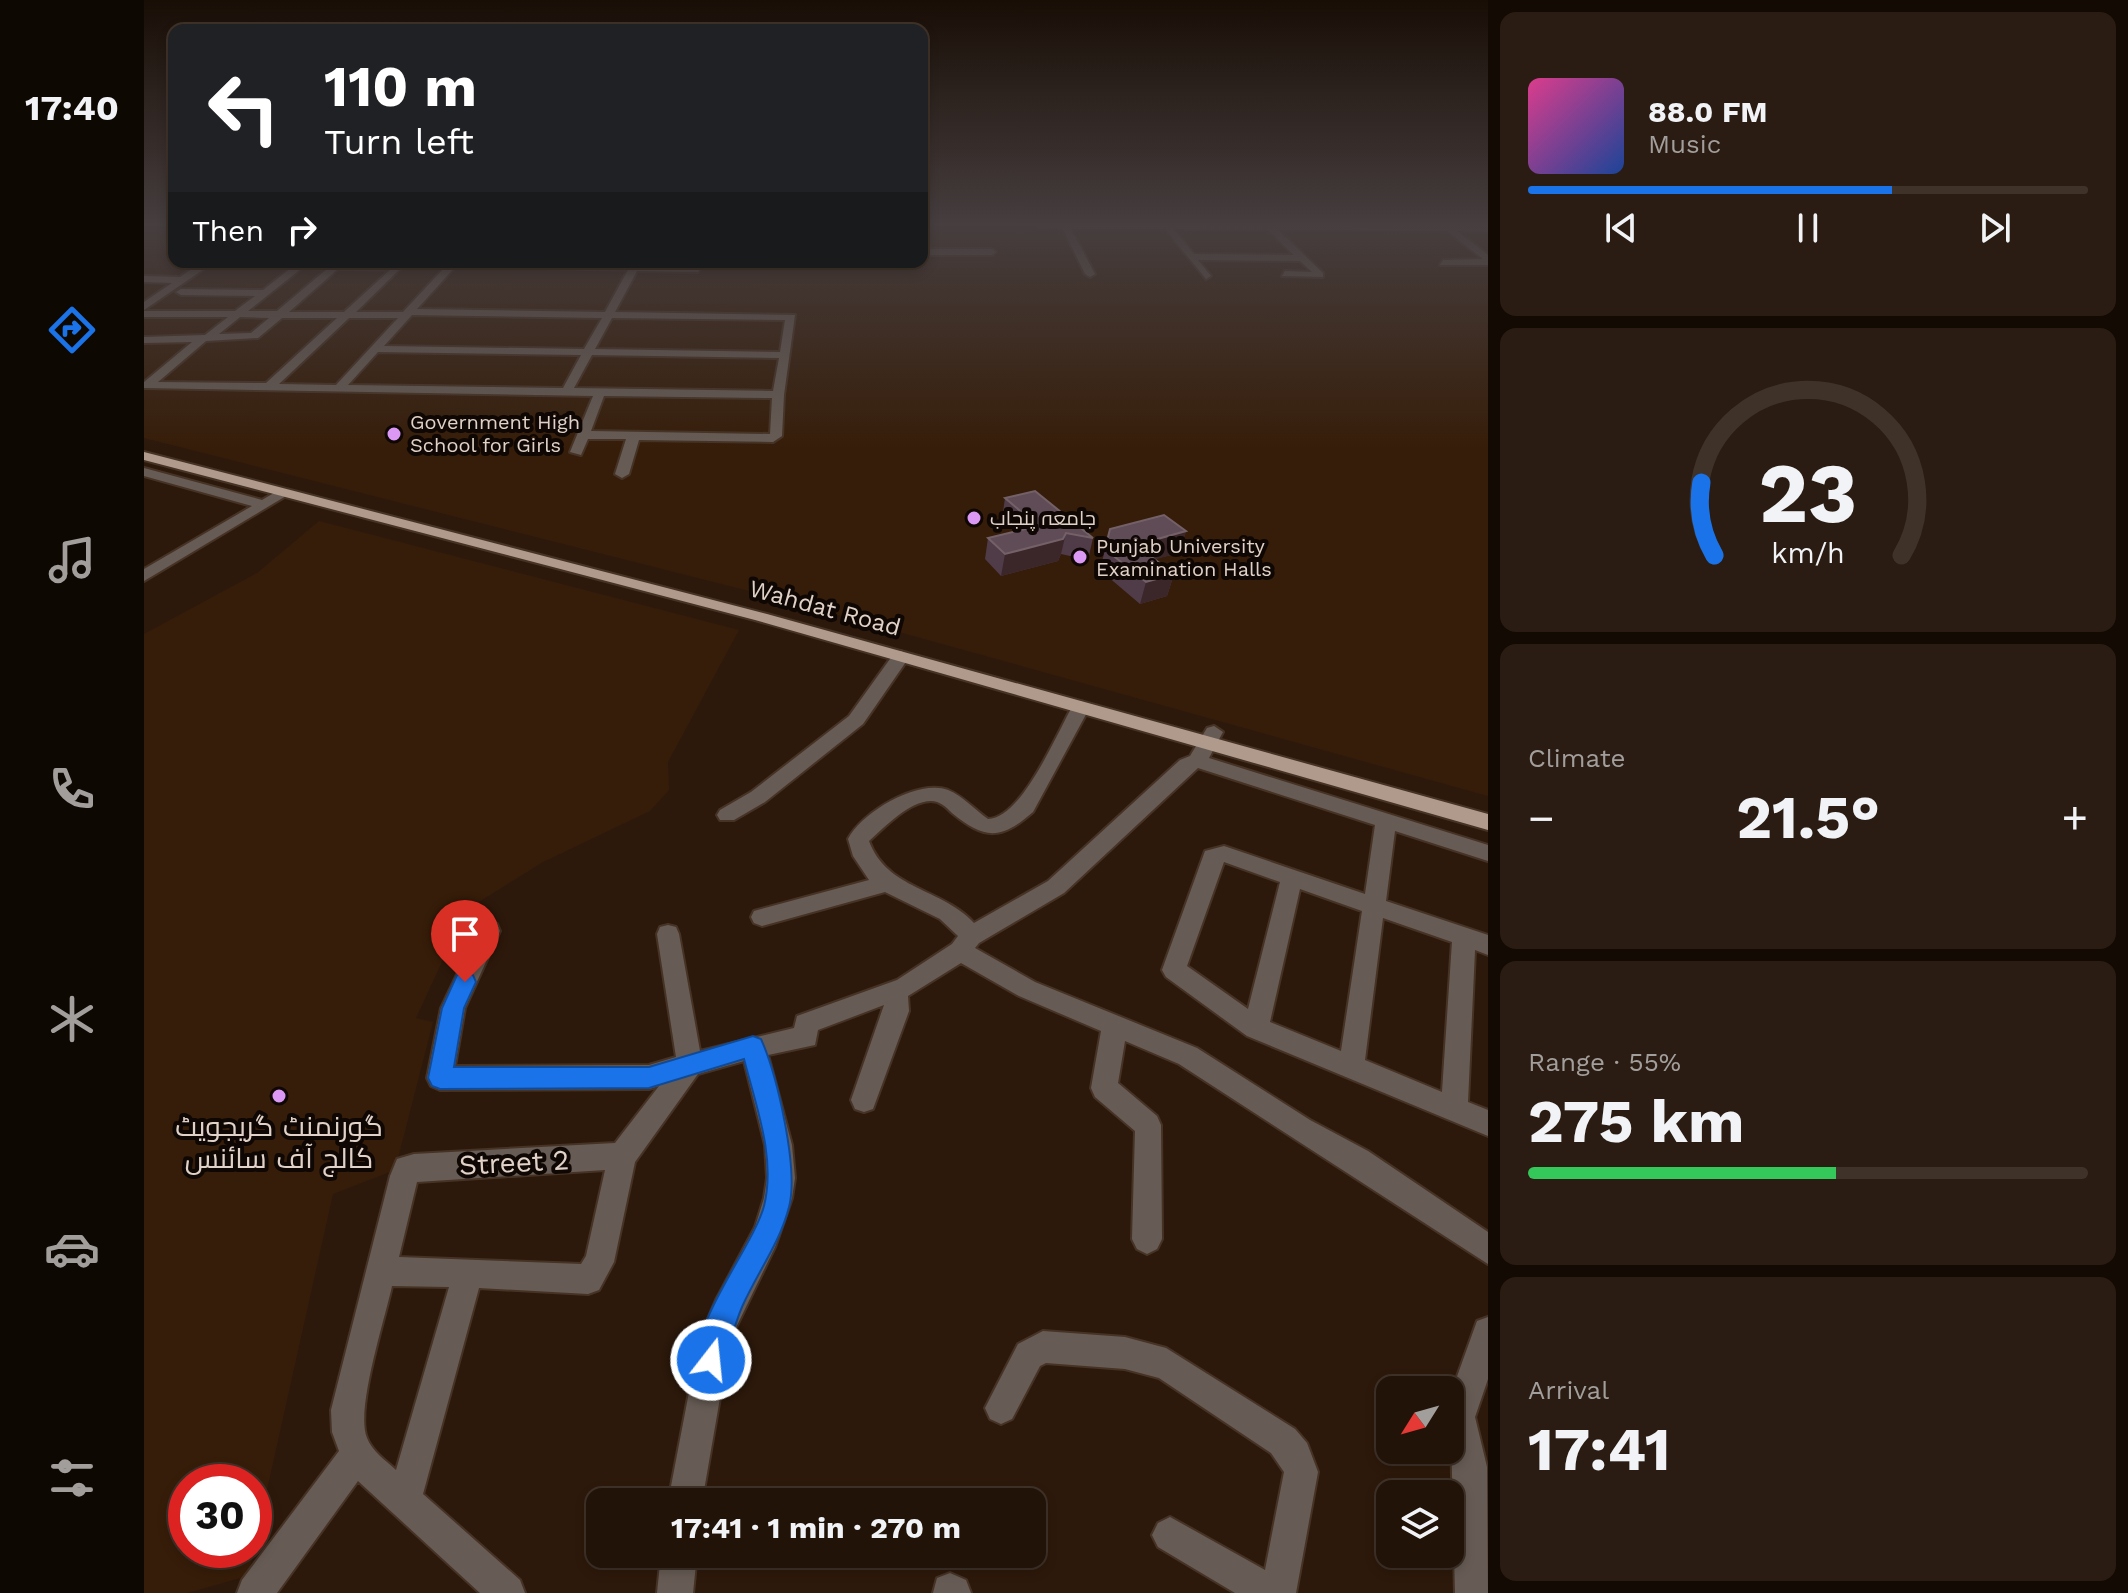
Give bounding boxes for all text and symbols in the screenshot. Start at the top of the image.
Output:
text: 110 m [324,54,477,120]
icon: left [192,56,296,160]
text: 17:40 [25,87,119,129]
text: 88.0 FM [1648,94,1768,129]
text: Turn left [324,121,474,163]
text: Music [1648,129,1721,159]
icon: previous [1599,206,1643,250]
icon: pause [1786,206,1830,250]
icon: next [1973,206,2017,250]
icon: right [280,208,324,252]
text: Then [192,213,264,248]
icon: directions [44,302,100,358]
place label: Government High School for Girls [410,410,580,457]
marker: Government High School for Girls [385,425,403,443]
text: 23 [1759,445,1857,542]
place label: جامعہ پنجاب [990,506,1096,531]
marker: جامعہ پنجاب [965,509,983,527]
icon: music [44,532,100,588]
place label: Punjab University Examination Halls [1096,534,1272,581]
text: km/h [1771,536,1845,570]
marker: Punjab University Examination Halls [1071,548,1089,566]
street label: Wahdat Road [746,574,904,642]
text: Climate [1528,743,1626,773]
icon: phone [44,761,100,817]
text: 21.5° [1736,782,1880,853]
text: − [1528,792,1555,844]
text: + [2061,792,2088,844]
pin [431,900,499,982]
icon: arrive [443,912,487,956]
icon: climate [44,991,100,1047]
text: Range · 55% [1528,1047,1681,1077]
text: 275 km [1528,1086,1744,1157]
marker: گورنمنٹ گریجویٹ کالج آف سائنس [270,1087,288,1105]
place label: گورنمنٹ گریجویٹ کالج آف سائنس [175,1110,383,1177]
street label: Street 2 [458,1143,570,1182]
icon: car [44,1221,100,1277]
position arrow [669,1318,753,1402]
text: Arrival [1528,1375,1609,1405]
north arrow [1376,1376,1464,1464]
map controls [1376,1376,1464,1568]
text: 17:41 [1528,1414,1671,1485]
icon: filters [44,1450,100,1506]
speed limit sign: 30 [168,1464,272,1568]
button: layers [1376,1480,1464,1568]
text: 17:41 · 1 min · 270 m [671,1510,961,1545]

